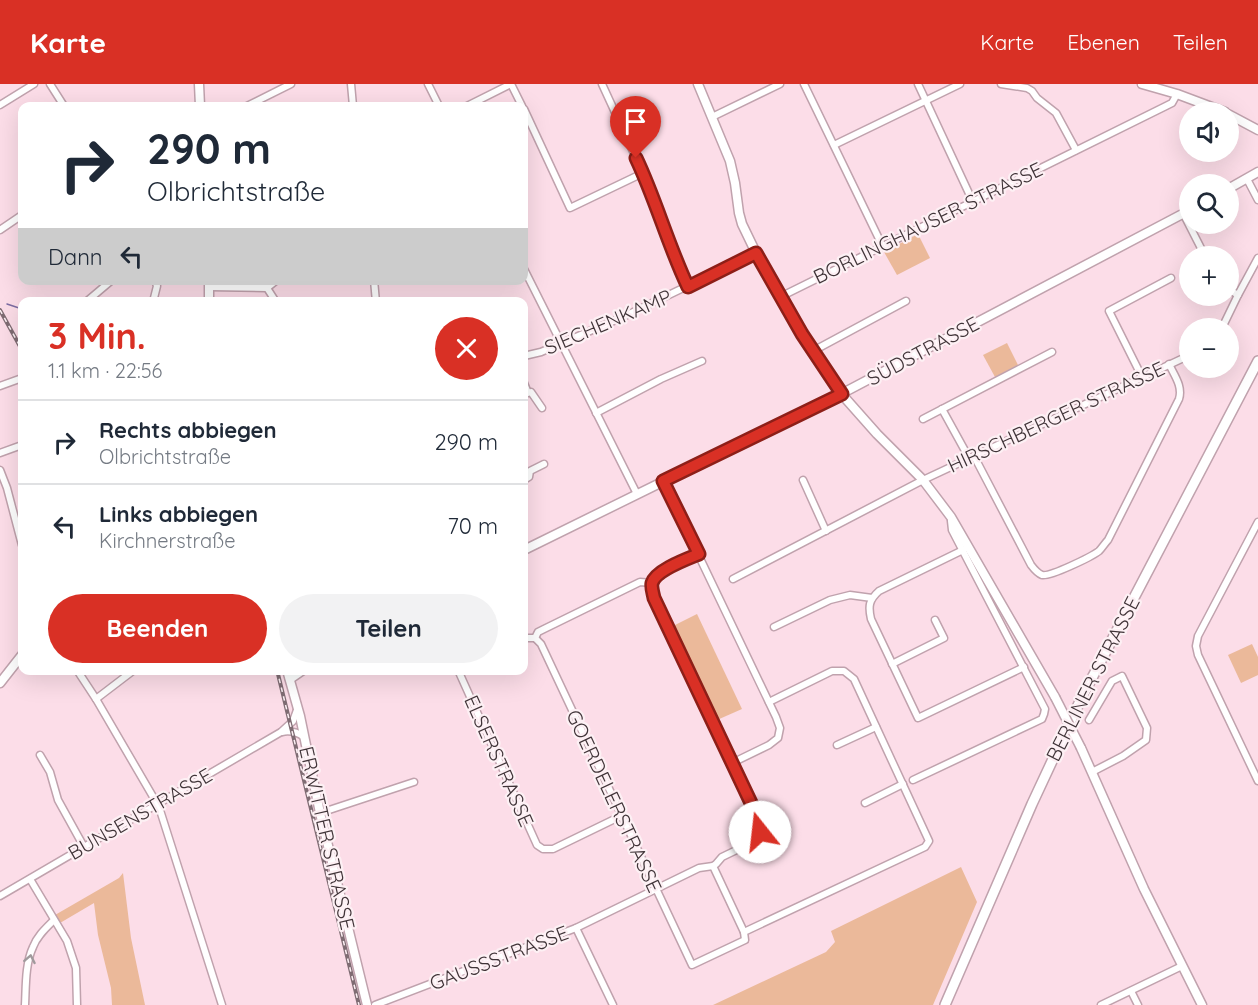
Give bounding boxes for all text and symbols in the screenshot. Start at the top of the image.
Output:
text: Karte [30,25,106,60]
text: Karte [980,29,1034,55]
text: Ebenen [1067,29,1140,55]
text: Teilen [1173,29,1228,55]
pin [610,96,661,158]
map controls [1179,102,1239,378]
button: sound [1179,102,1239,162]
icon: arrive [619,105,652,138]
text: 290 m [147,122,271,175]
icon: right [48,126,126,204]
street label: BORLINGHAUSER STRASSE [809,156,1047,289]
text: Olbrichtstraße [147,174,325,208]
button: search [1179,174,1239,234]
icon: left [115,240,148,273]
text: Dann [48,243,103,271]
button: + [1179,246,1239,306]
street label: SIECHENKAMP [540,283,675,360]
street label: SÜDSTRASSE [862,311,983,391]
text: 3 Min. [48,313,146,358]
button: close [435,317,498,380]
button: − [1179,318,1239,378]
street label: HIRSCHBERGER STRASSE [943,355,1168,478]
text: 1.1 km · 22:56 [48,358,162,383]
text: Rechts abbiegen [99,416,277,444]
icon: right [48,426,81,459]
text: 290 m [434,428,498,456]
text: Olbrichtstraße [99,444,231,469]
text: Links abbiegen [99,500,258,528]
icon: left [48,510,81,543]
text: 70 m [448,512,498,540]
text: Kirchnerstraße [99,528,235,553]
street label: BERLINER STRASSE [1040,592,1145,765]
button: Beenden [48,594,267,663]
button: Teilen [279,594,498,663]
street label: ELSERSTRASSE [459,691,540,831]
street label: GOERDELERSTRASSE [561,705,668,896]
street label: ERWITTER STRASSE [294,744,361,932]
street label: BUNSENSTRASSE [63,762,216,865]
position arrow [728,800,792,864]
street label: GAUSSSTRASSE [426,920,572,995]
one-way arrow [23,954,36,964]

